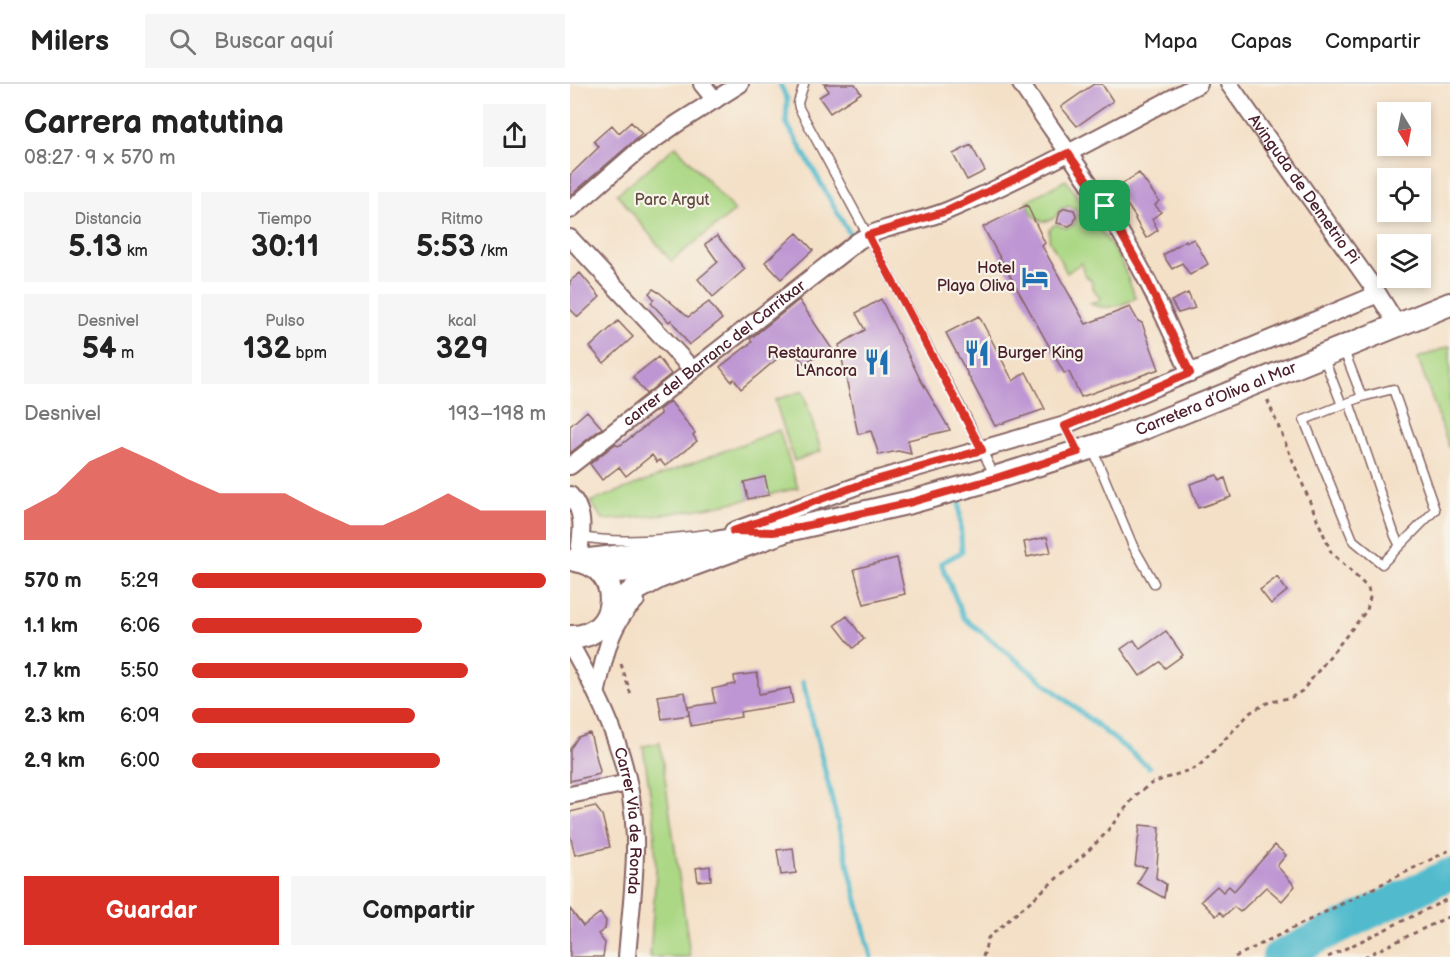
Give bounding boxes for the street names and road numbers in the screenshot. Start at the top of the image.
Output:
street label: Avinguda de Demetrio Pi [1244,111,1363,268]
street label: carrer del Barranc del Carritxar [619,276,809,430]
street label: Carretera d’Oliva al Mar [1133,358,1299,440]
street label: Carrer Via de Ronda [610,745,645,895]

